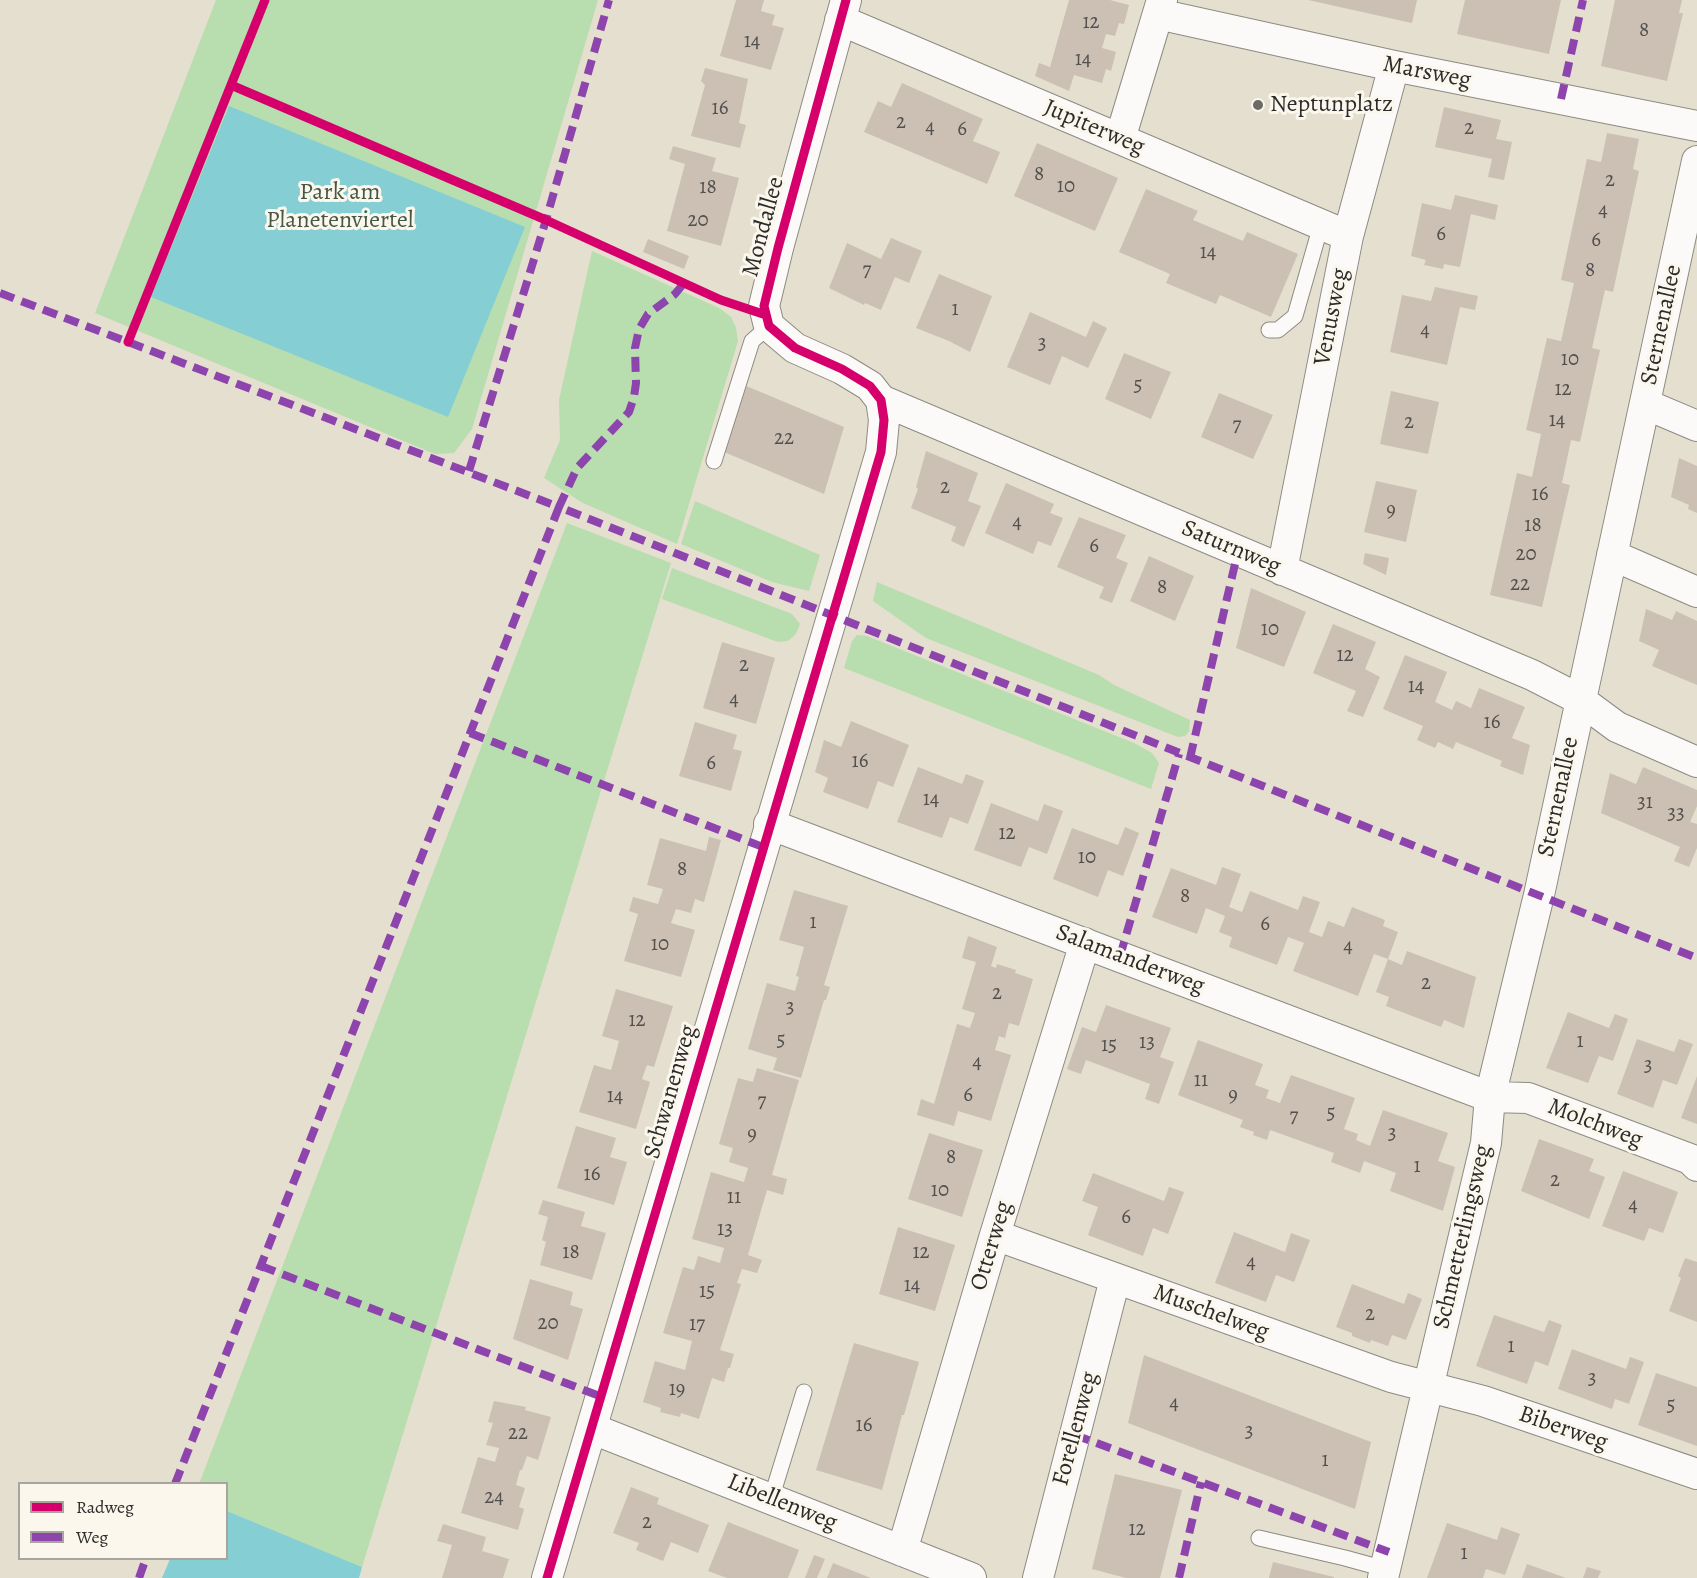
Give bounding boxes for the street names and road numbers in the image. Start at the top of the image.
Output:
street label: Marsweg [1380,50,1474,96]
street label: Jupiterweg [1039,94,1149,162]
street label: Mondallee [737,174,791,280]
street label: Sternenallee [1635,262,1689,388]
street label: Venusweg [1308,266,1356,368]
street label: Saturnweg [1177,514,1285,582]
street label: Sternenallee [1532,734,1586,860]
street label: Salamanderweg [1052,918,1208,1002]
street label: Schwanenweg [638,1022,704,1162]
street label: Molchweg [1544,1093,1646,1155]
street label: Schmetterlingsweg [1428,1142,1498,1332]
street label: Otterweg [965,1198,1019,1294]
street label: Muschelweg [1149,1279,1273,1347]
street label: Forellenweg [1047,1369,1105,1489]
street label: Biberweg [1515,1400,1611,1458]
street label: Libellenweg [723,1468,841,1538]

